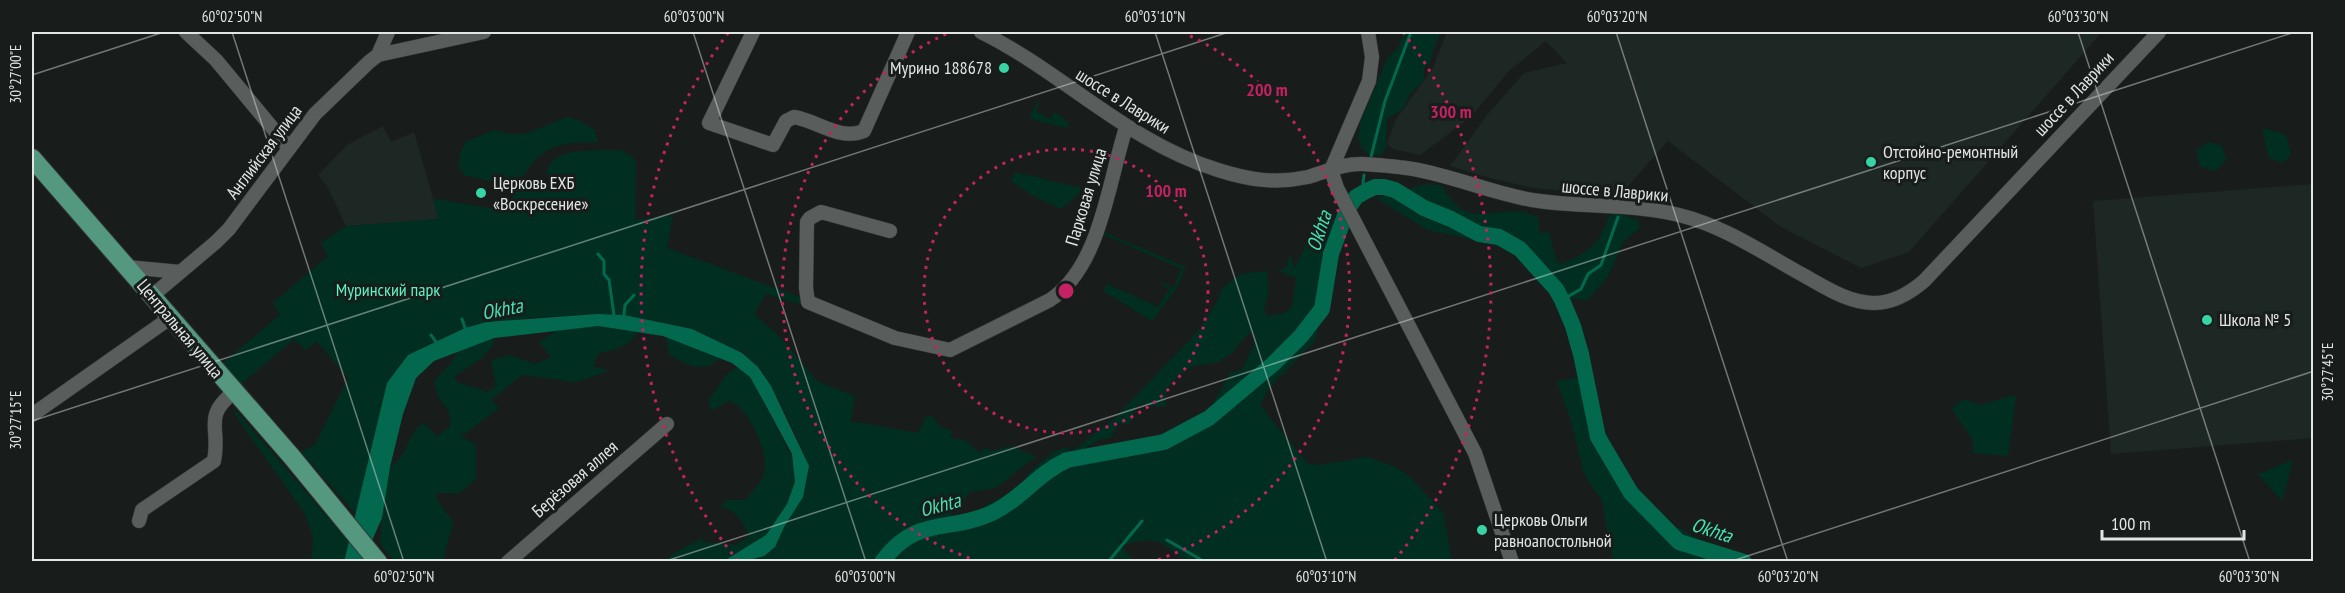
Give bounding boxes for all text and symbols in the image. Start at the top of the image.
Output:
text: 60°02'50"N [202,7,262,26]
text: 60°03'00"N [664,7,724,26]
text: 60°03'10"N [1125,7,1185,26]
text: 60°03'20"N [1587,7,1647,26]
text: 60°03'30"N [2048,7,2108,26]
text: 30°27'00"E [6,44,25,104]
street label: шоссе в Лаврики [2029,47,2119,141]
place label: Мурино 188678 [890,56,992,79]
marker: Мурино 188678 [997,61,1011,75]
street label: шоссе в Лаврики [1072,62,1175,139]
text: 200 m [1246,78,1288,101]
street label: Английская улица [221,100,307,204]
text: 300 m [1430,100,1472,123]
place label: Отстойно-ремонтный корпус [1883,140,2018,184]
street label: Парковая улица [1060,145,1111,249]
marker: Отстойно-ремонтный корпус [1864,155,1878,169]
place label: Церковь ЕХБ «Воскресение» [493,171,588,215]
street label: шоссе в Лаврики [1561,174,1669,207]
text: 100 m [1145,179,1187,202]
marker: Церковь ЕХБ «Воскресение» [474,186,488,200]
water label: Okhta [1300,207,1338,255]
street label: Центральная улица [132,274,229,383]
park label: Муринский парк [336,278,440,301]
centre of rings [1056,281,1076,301]
water label: Okhta [479,292,526,326]
place label: Школа № 5 [2219,308,2291,331]
marker: Школа № 5 [2200,313,2214,327]
text: 30°27'45"E [2318,342,2337,402]
text: 30°27'15"E [6,390,25,450]
street label: Берёзовая аллея [527,435,622,522]
water label: Okhta [917,487,964,523]
scale bar [2102,503,2244,541]
place label: Церковь Ольги равноапостольной [1494,508,1612,552]
water label: Okhta [1688,511,1736,549]
text: 100 m [2111,512,2151,535]
marker: Церковь Ольги равноапостольной [1475,523,1489,537]
text: 60°02'50"N [374,567,434,586]
text: 60°03'00"N [835,567,895,586]
text: 60°03'10"N [1296,567,1356,586]
text: 60°03'20"N [1758,567,1818,586]
text: 60°03'30"N [2219,567,2279,586]

